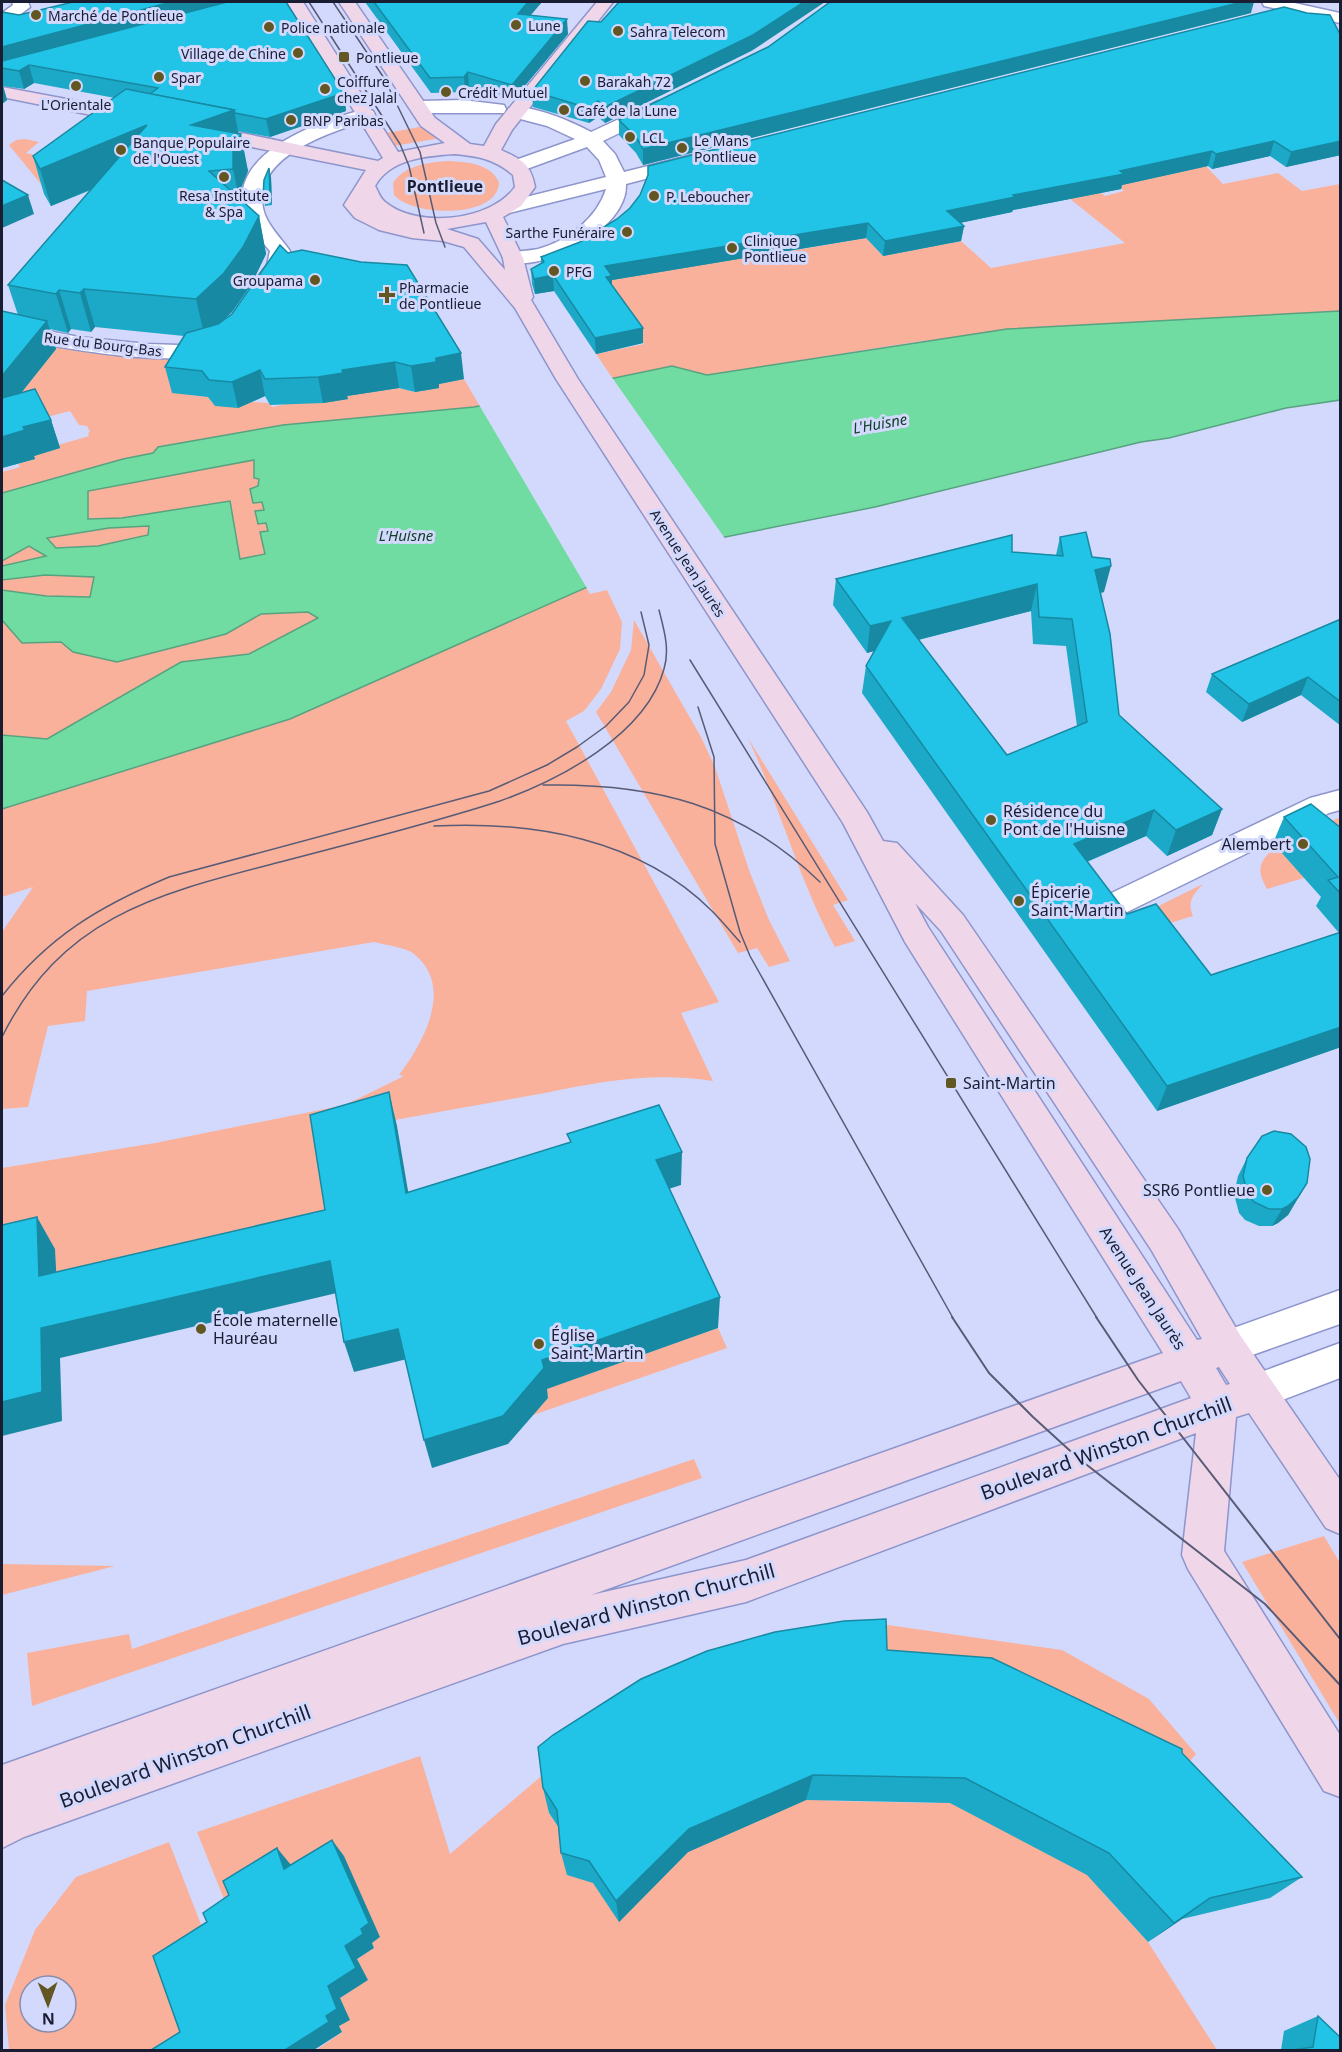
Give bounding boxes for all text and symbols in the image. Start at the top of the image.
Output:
place label: Marché de Pontlieue [48,6,184,25]
marker: Marché de Pontlieue [29,8,43,22]
place label: Lune [528,16,561,35]
place label: Police nationale [281,18,385,37]
marker: Lune [509,18,523,32]
marker: Police nationale [262,20,276,34]
place label: Sahra Telecom [630,22,726,41]
marker: Sahra Telecom [611,24,625,38]
place label: Village de Chine [181,44,286,63]
marker: Village de Chine [291,46,305,60]
place label: Pontlieue [356,48,418,67]
marker: Pontlieue [337,50,351,64]
place label: Spar [171,68,201,87]
marker: Spar [152,70,166,84]
place label: Coiffure chez Jalal [337,72,397,107]
place label: Barakah 72 [597,72,671,91]
marker: Barakah 72 [578,74,592,88]
marker: L'Orientale [69,79,83,93]
marker: Coiffure chez Jalal [318,82,332,96]
place label: Crédit Mutuel [458,83,548,102]
marker: Crédit Mutuel [439,85,453,99]
place label: L'Orientale [41,95,111,114]
place label: Café de la Lune [576,101,677,120]
marker: Café de la Lune [557,103,571,117]
place label: BNP Paribas [303,111,384,130]
marker: BNP Paribas [284,113,298,127]
place label: LCL [642,128,665,147]
marker: LCL [623,130,637,144]
place label: Le Mans Pontlieue [694,131,756,166]
place label: Banque Populaire de l'Ouest [133,133,250,168]
marker: Le Mans Pontlieue [675,141,689,155]
marker: Banque Populaire de l'Ouest [114,143,128,157]
marker: Resa Institute & Spa [217,170,231,184]
district label: Pontlieue [407,175,483,197]
place label: Resa Institute & Spa [179,186,269,221]
place label: P. Leboucher [666,187,750,206]
marker: P. Leboucher [647,189,661,203]
place label: Sarthe Funéraire [506,223,615,242]
marker: Sarthe Funéraire [620,225,634,239]
place label: Clinique Pontlieue [744,231,806,266]
marker: Clinique Pontlieue [725,241,739,255]
place label: PFG [566,262,592,281]
marker: PFG [547,264,561,278]
place label: Groupama [233,271,303,290]
marker: Groupama [308,273,322,287]
place label: Pharmacie de Pontlieue [399,278,482,313]
marker: Pharmacie de Pontlieue [380,288,394,302]
street label: Rue du Bourg-Bas [43,327,163,361]
water label: L'Huisne [851,408,909,438]
street label: Avenue Jean Jaurès [646,505,730,621]
water label: L'Huisne [379,525,434,545]
place label: Résidence du Pont de l'Huisne [1003,800,1125,840]
marker: Résidence du Pont de l'Huisne [984,813,998,827]
place label: Alembert [1221,833,1291,855]
marker: Alembert [1296,837,1310,851]
place label: Épicerie Saint-Martin [1031,881,1124,921]
marker: Épicerie Saint-Martin [1012,894,1026,908]
place label: Saint-Martin [963,1072,1056,1094]
marker: Saint-Martin [944,1076,958,1090]
place label: SSR6 Pontlieue [1143,1179,1255,1201]
marker: SSR6 Pontlieue [1260,1183,1274,1197]
street label: Avenue Jean Jaurès [1095,1222,1191,1354]
place label: École maternelle Hauréau [213,1309,338,1349]
marker: École maternelle Hauréau [194,1322,208,1336]
place label: Église Saint-Martin [551,1324,644,1364]
marker: Église Saint-Martin [532,1337,546,1351]
street label: Boulevard Winston Churchill [977,1390,1235,1506]
street label: Boulevard Winston Churchill [514,1557,778,1651]
street label: Boulevard Winston Churchill [56,1698,314,1814]
north arrow [18,1974,78,2034]
text: N [42,2008,55,2030]

